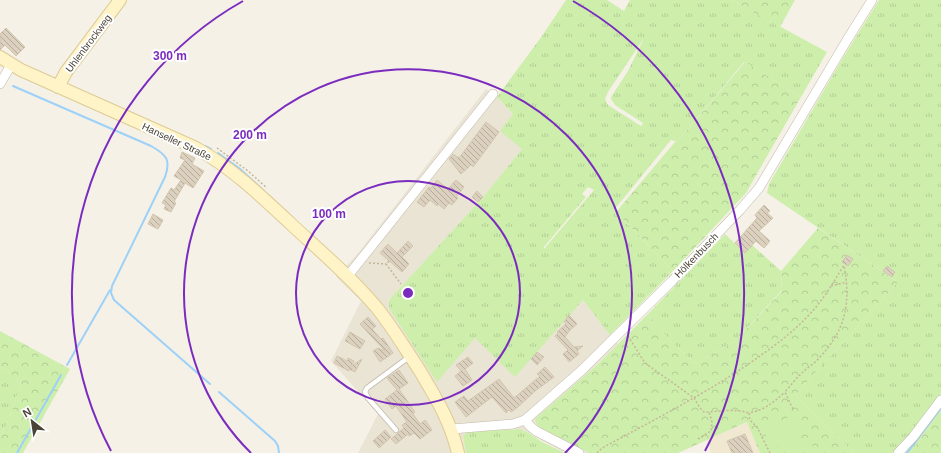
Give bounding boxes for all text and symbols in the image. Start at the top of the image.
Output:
street label: Uhlenbrockweg [63,12,114,74]
text: 300 m [153,49,187,63]
street label: Hanseller Straße [140,121,214,162]
text: 200 m [233,128,267,142]
text: 100 m [312,207,346,221]
street label: Hölkenbusch [672,231,720,280]
centre of rings [401,286,415,300]
north arrow [12,401,52,441]
text: N [21,405,33,420]

